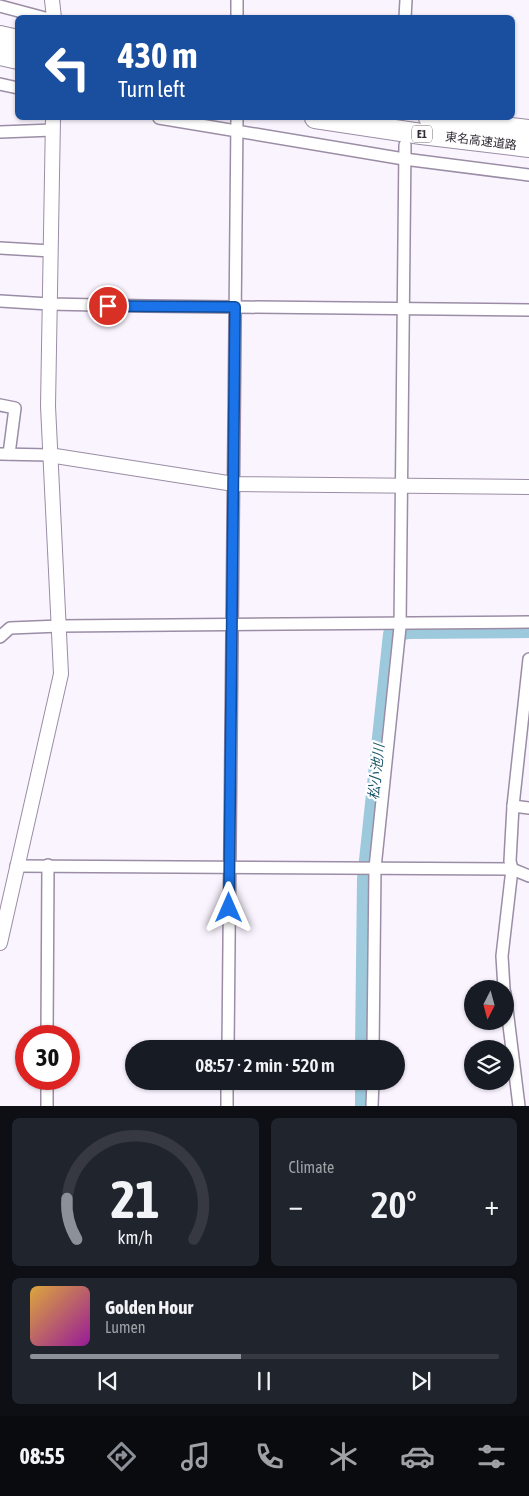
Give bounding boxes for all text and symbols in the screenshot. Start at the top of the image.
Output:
icon: left [35,35,100,100]
text: 430 m [118,35,197,75]
text: Turn left [118,76,185,102]
road number: E1 [412,126,432,142]
street label: 東名高速道路 [444,130,518,152]
pin [87,285,129,327]
icon: arrive [94,292,122,320]
water label: 松小池川 [365,741,387,801]
position arrow [202,881,254,933]
north arrow [464,980,514,1030]
map controls [464,980,514,1090]
speed limit sign: 30 [15,1025,80,1090]
button: layers [464,1040,514,1090]
text: 08:57 · 2 min · 520 m [195,1054,335,1076]
text: Climate [289,1158,334,1176]
text: 21 [111,1169,160,1229]
text: 20° [371,1183,417,1226]
text: − [289,1189,303,1221]
text: + [484,1189,499,1221]
text: km/h [118,1227,153,1248]
text: Golden Hour [105,1296,193,1318]
text: Lumen [105,1318,145,1336]
icon: previous [94,1367,122,1395]
icon: pause [250,1367,278,1395]
icon: next [407,1367,435,1395]
icon: directions [104,1439,139,1474]
icon: music [178,1439,213,1474]
icon: phone [252,1439,287,1474]
icon: climate [326,1439,361,1474]
icon: car [400,1439,435,1474]
icon: filters [474,1439,509,1474]
text: 08:55 [20,1443,65,1469]

